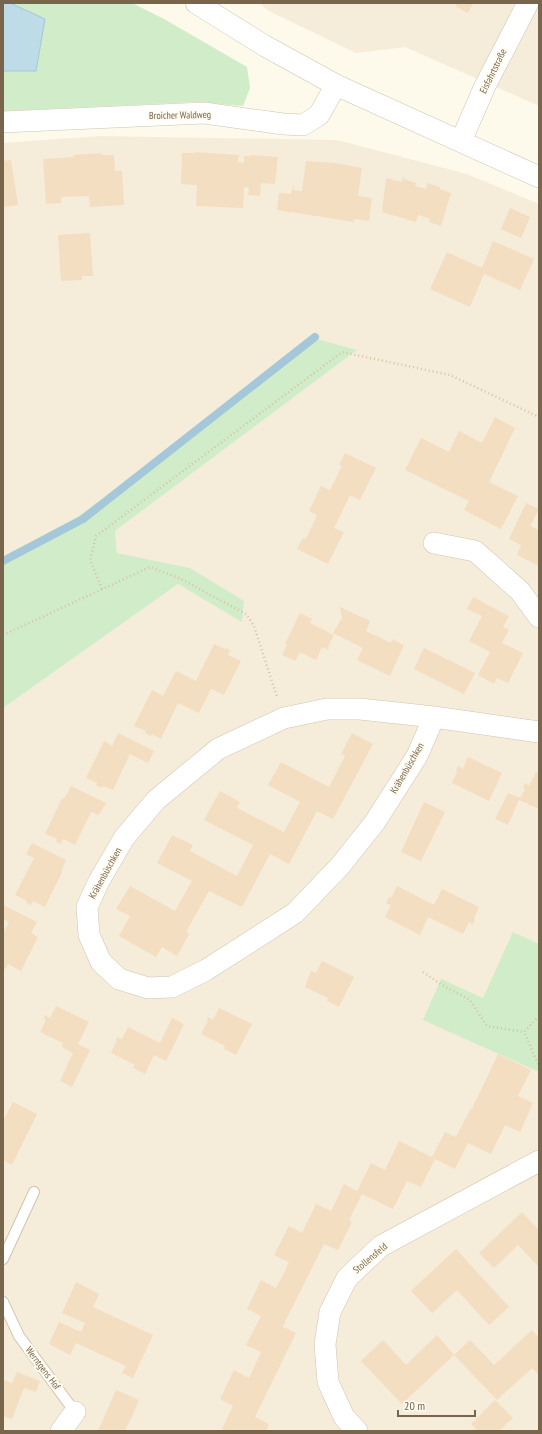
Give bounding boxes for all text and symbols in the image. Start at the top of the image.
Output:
street label: Eisfahrtstraße [477,46,509,96]
street label: Broicher Waldweg [149,108,211,122]
street label: Krähenbüschken [387,740,427,796]
street label: Krähenbüschken [86,845,124,901]
street label: Stollensfeld [350,1240,390,1276]
street label: Werntgens Hof [23,1344,64,1393]
scale bar [398,1392,475,1418]
text: 20 m [404,1398,425,1413]

